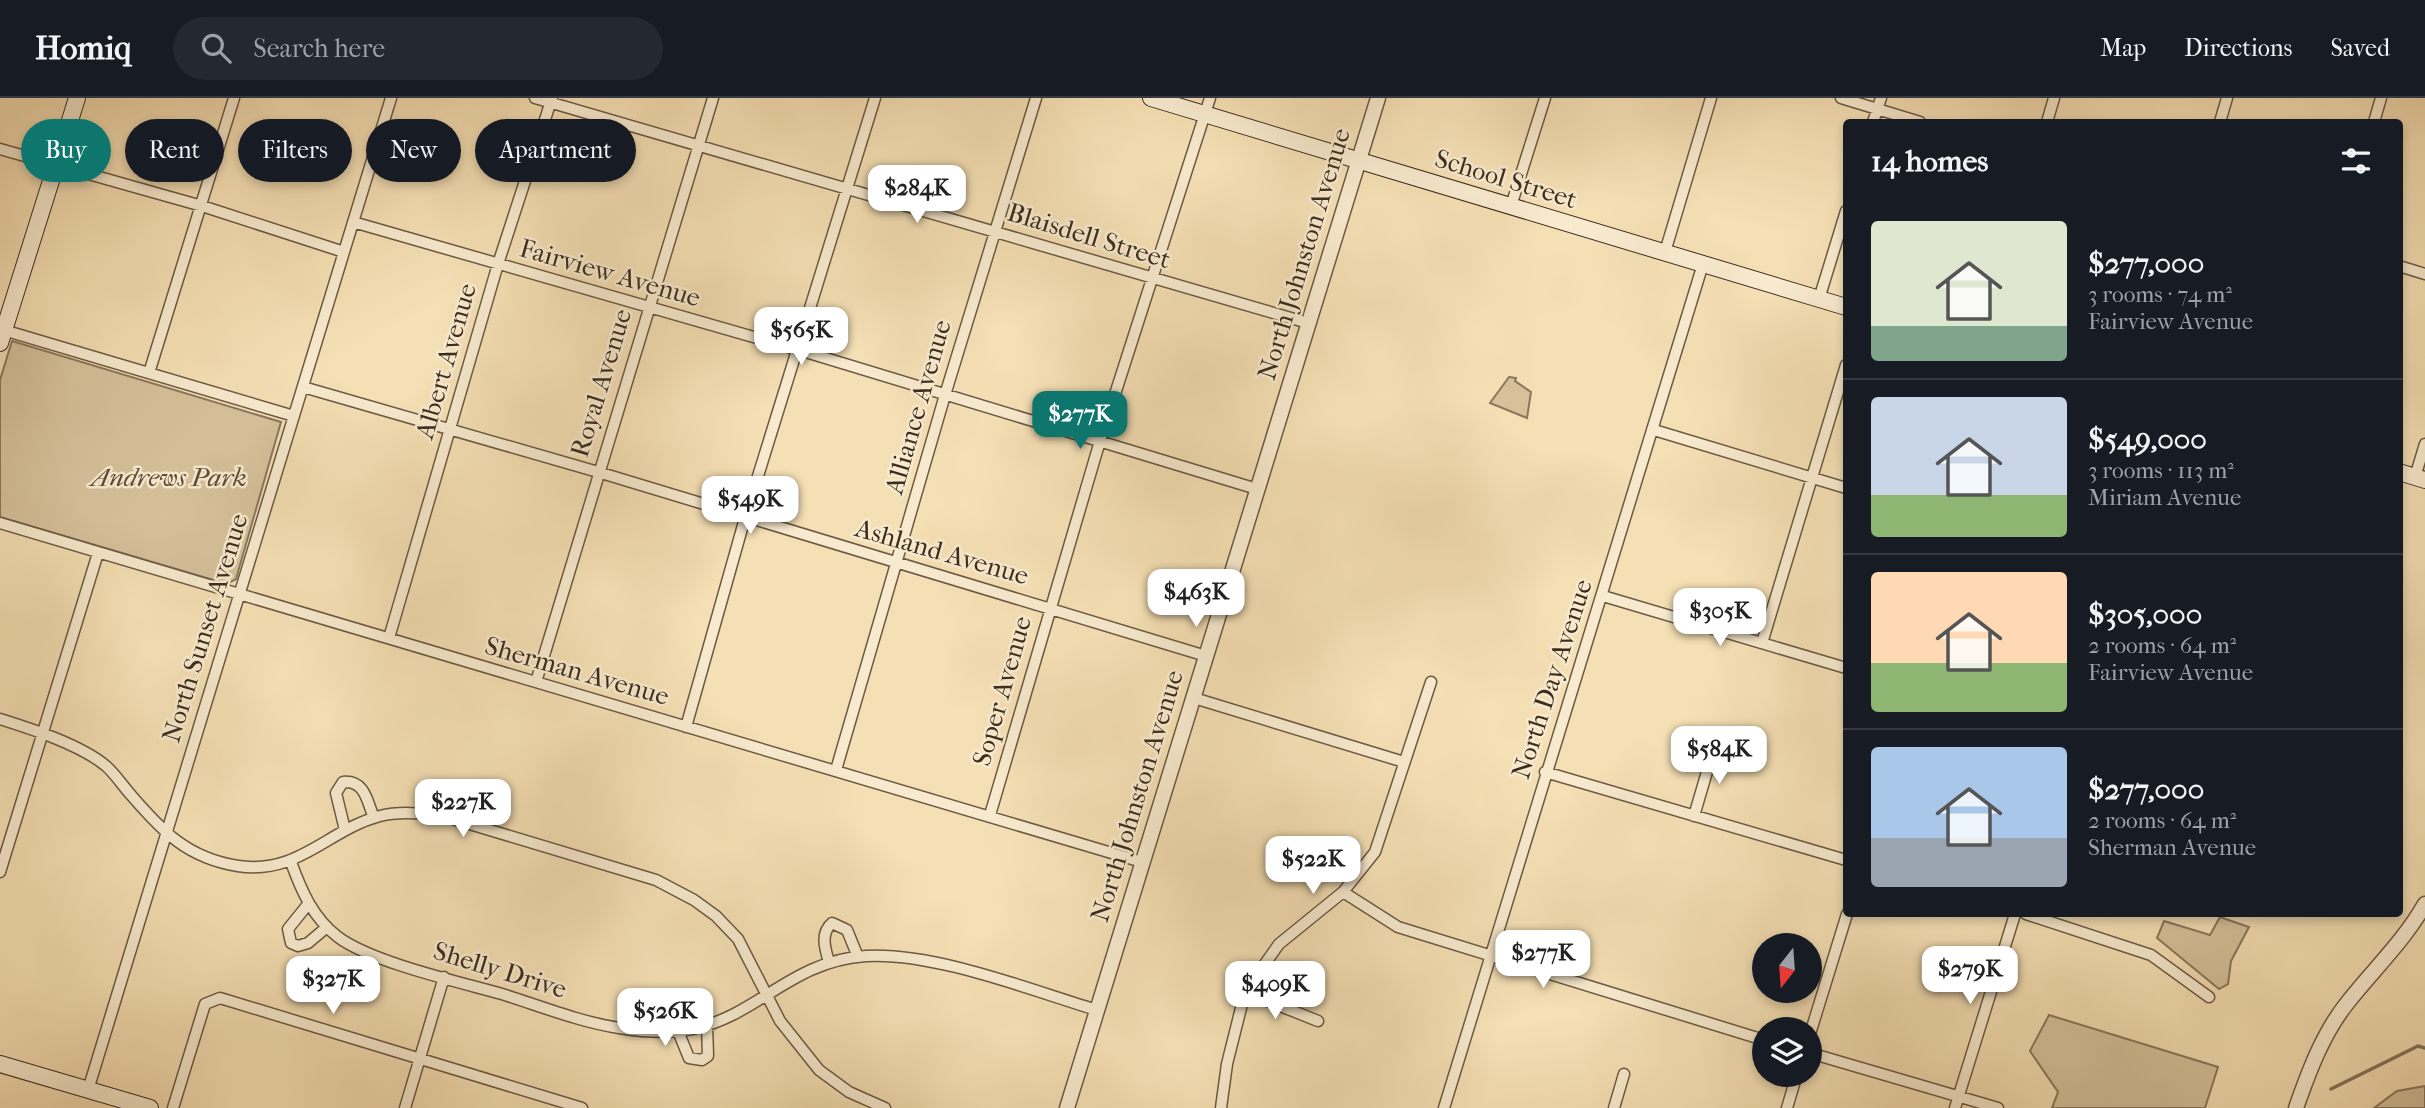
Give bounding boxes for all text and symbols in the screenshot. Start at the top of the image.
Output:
search box [173,17,663,80]
text: Homiq [35,29,131,68]
icon: search [197,29,235,67]
text: Search here [253,33,385,64]
text: Map [2100,34,2146,62]
text: Directions [2184,34,2292,62]
text: Saved [2330,34,2390,62]
chip: Buy [21,119,111,182]
chip: Rent [125,119,224,182]
chip: Filters [238,119,352,182]
chip: New [366,119,461,182]
chip: Apartment [475,119,636,182]
street label: North Johnston Avenue [1251,124,1357,383]
icon: filters [2337,142,2375,180]
street label: School Street [1431,143,1581,215]
text: 14 homes [1871,144,1988,179]
pin: $284K [868,166,966,225]
text: $284K [884,174,950,201]
street label: Blaisdell Street [1004,196,1175,276]
street label: Fairview Avenue [516,232,704,314]
text: $277,000 [2088,246,2204,281]
icon: home [1927,249,2011,333]
street label: Albert Avenue [409,280,483,443]
text: 3 rooms · 74 m² [2088,281,2232,308]
street label: Royal Avenue [564,305,638,461]
pin: $565K [752,308,850,367]
text: Fairview Avenue [2088,308,2253,335]
text: $565K [770,316,832,343]
street label: Alliance Avenue [878,316,958,499]
pin: $277K [1031,392,1129,451]
text: $277K [1048,400,1112,427]
text: $549,000 [2088,422,2207,457]
icon: home [1927,425,2011,509]
text: 3 rooms · 113 m² [2088,457,2234,484]
park label: Andrews Park [88,462,247,493]
pin: $549K [701,476,799,536]
text: Miriam Avenue [2088,484,2241,511]
text: $549K [718,485,782,512]
street label: North Sunset Avenue [155,510,255,746]
street label: Ashland Avenue [851,512,1032,592]
pin: $463K [1147,570,1245,629]
street label: North Day Avenue [1505,575,1599,783]
text: $463K [1164,578,1228,605]
pin: $305K [1671,588,1769,648]
text: $305K [1689,597,1751,624]
text: $305,000 [2088,597,2202,632]
icon: home [1927,600,2011,684]
street label: Soper Avenue [966,613,1038,769]
street label: Sherman Avenue [481,630,673,712]
text: 2 rooms · 64 m² [2088,632,2236,659]
text: Fairview Avenue [2088,659,2253,686]
street label: North Johnston Avenue [1084,666,1190,925]
pin: $584K [1670,726,1768,786]
text: $584K [1687,735,1751,762]
text: $277,000 [2088,772,2204,807]
icon: home [1927,775,2011,859]
pin: $227K [414,780,512,839]
text: $227K [431,788,495,815]
text: 2 rooms · 64 m² [2088,807,2236,834]
text: Sherman Avenue [2088,834,2256,861]
pin: $522K [1264,836,1362,896]
text: $522K [1282,845,1344,872]
pin: $277K [1494,930,1592,990]
north arrow [1752,933,1822,1003]
map controls [1752,933,1822,1087]
street label: Shelly Drive [430,935,570,1005]
text: $277K [1511,939,1575,966]
pin: $279K [1921,946,2019,1006]
text: $279K [1938,955,2002,982]
pin: $327K [284,956,382,1016]
pin: $409K [1226,962,1324,1021]
text: $327K [302,965,364,992]
text: $409K [1241,970,1309,997]
pin: $526K [616,988,714,1048]
text: $526K [633,997,697,1024]
button: layers [1752,1017,1822,1087]

